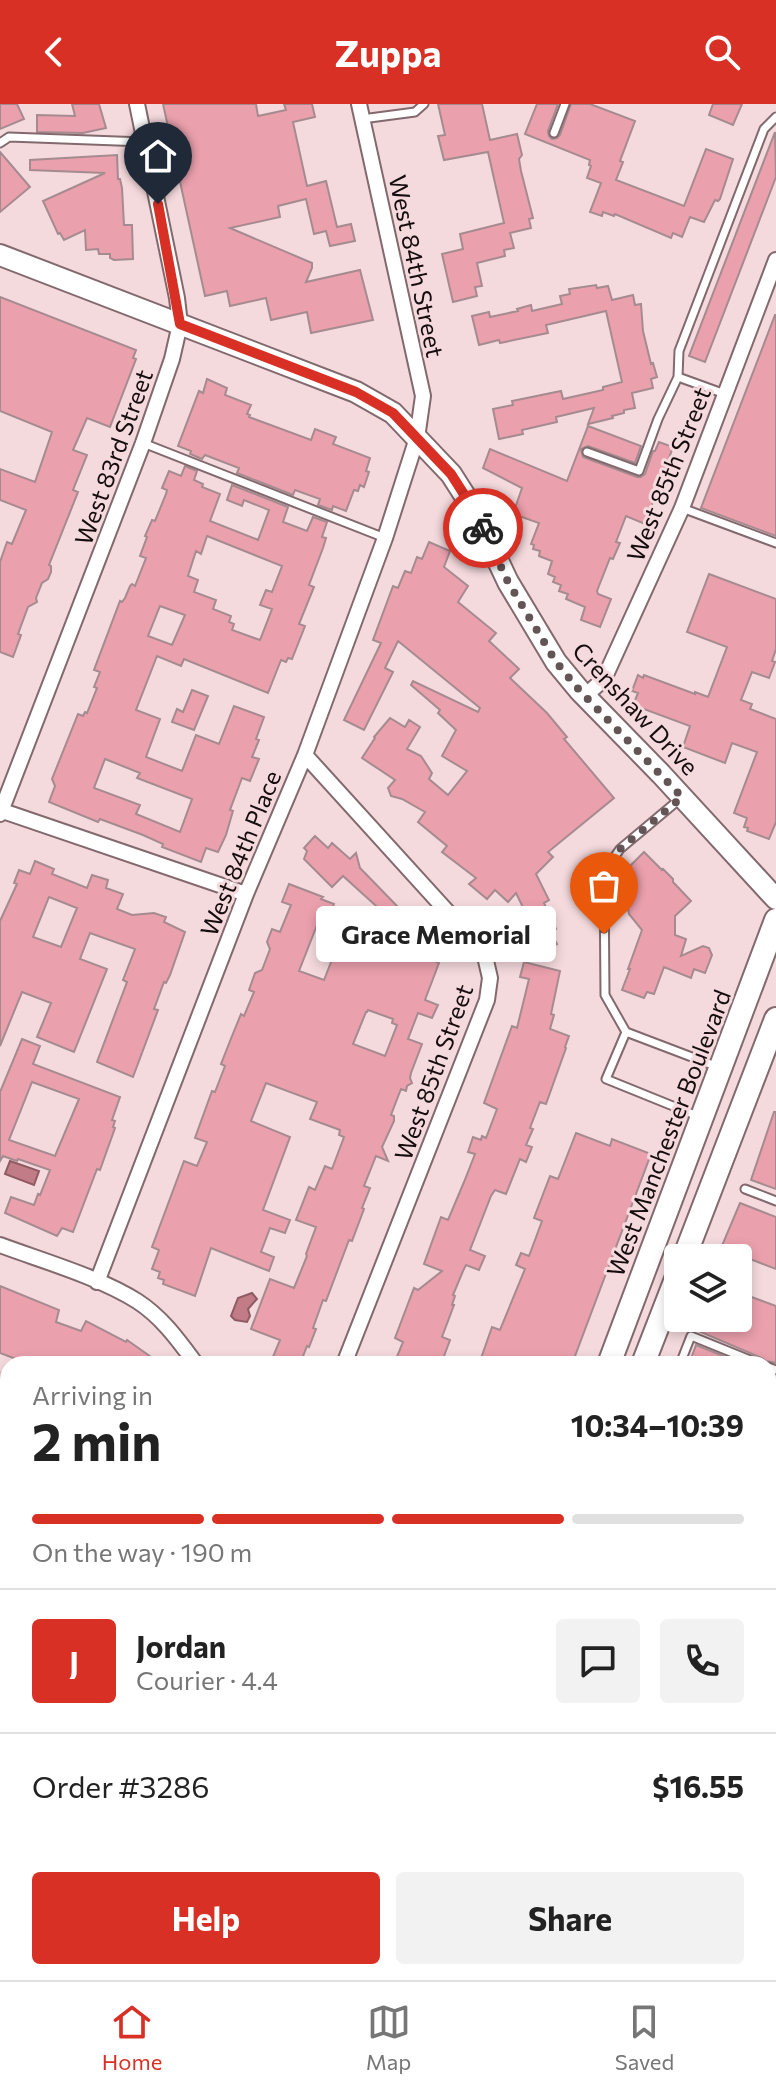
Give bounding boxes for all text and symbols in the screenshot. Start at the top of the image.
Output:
icon: back [32,30,76,74]
text: Zuppa [335,30,441,74]
icon: search [700,30,744,74]
pin [124,122,192,204]
icon: home [136,134,180,178]
street label: West 84th Street [384,172,451,360]
street label: West 83rd Street [68,365,158,549]
street label: West 85th Street [620,383,716,565]
courier [443,488,523,568]
icon: bike [461,506,505,550]
street label: Crenshaw Drive [567,636,705,780]
street label: West 84th Place [194,766,286,940]
pin [570,852,638,934]
icon: bag [582,864,626,908]
callout: Grace Memorial [316,906,556,962]
text: Grace Memorial [341,918,531,949]
street label: West 85th Street [388,980,478,1164]
street label: West Manchester Boulevard [600,986,736,1280]
map controls [664,1244,752,1332]
button: layers [664,1244,752,1332]
text: Arriving in [32,1379,153,1410]
text: 10:34–10:39 [571,1406,744,1443]
text: 2 min [32,1408,161,1472]
text: On the way · 190 m [32,1536,252,1567]
button: chat [556,1619,640,1703]
button: phone [660,1619,744,1703]
text: Jordan [136,1627,226,1664]
text: J [69,1643,79,1680]
text: Courier · 4.4 [136,1664,278,1695]
text: Order #3286 [32,1767,209,1804]
text: $16.55 [652,1767,744,1804]
button: Help [32,1872,380,1964]
button: Share [396,1872,744,1964]
tab: Home [102,2000,162,2075]
tab: Map [366,2000,411,2075]
tab: Saved [615,2000,674,2075]

